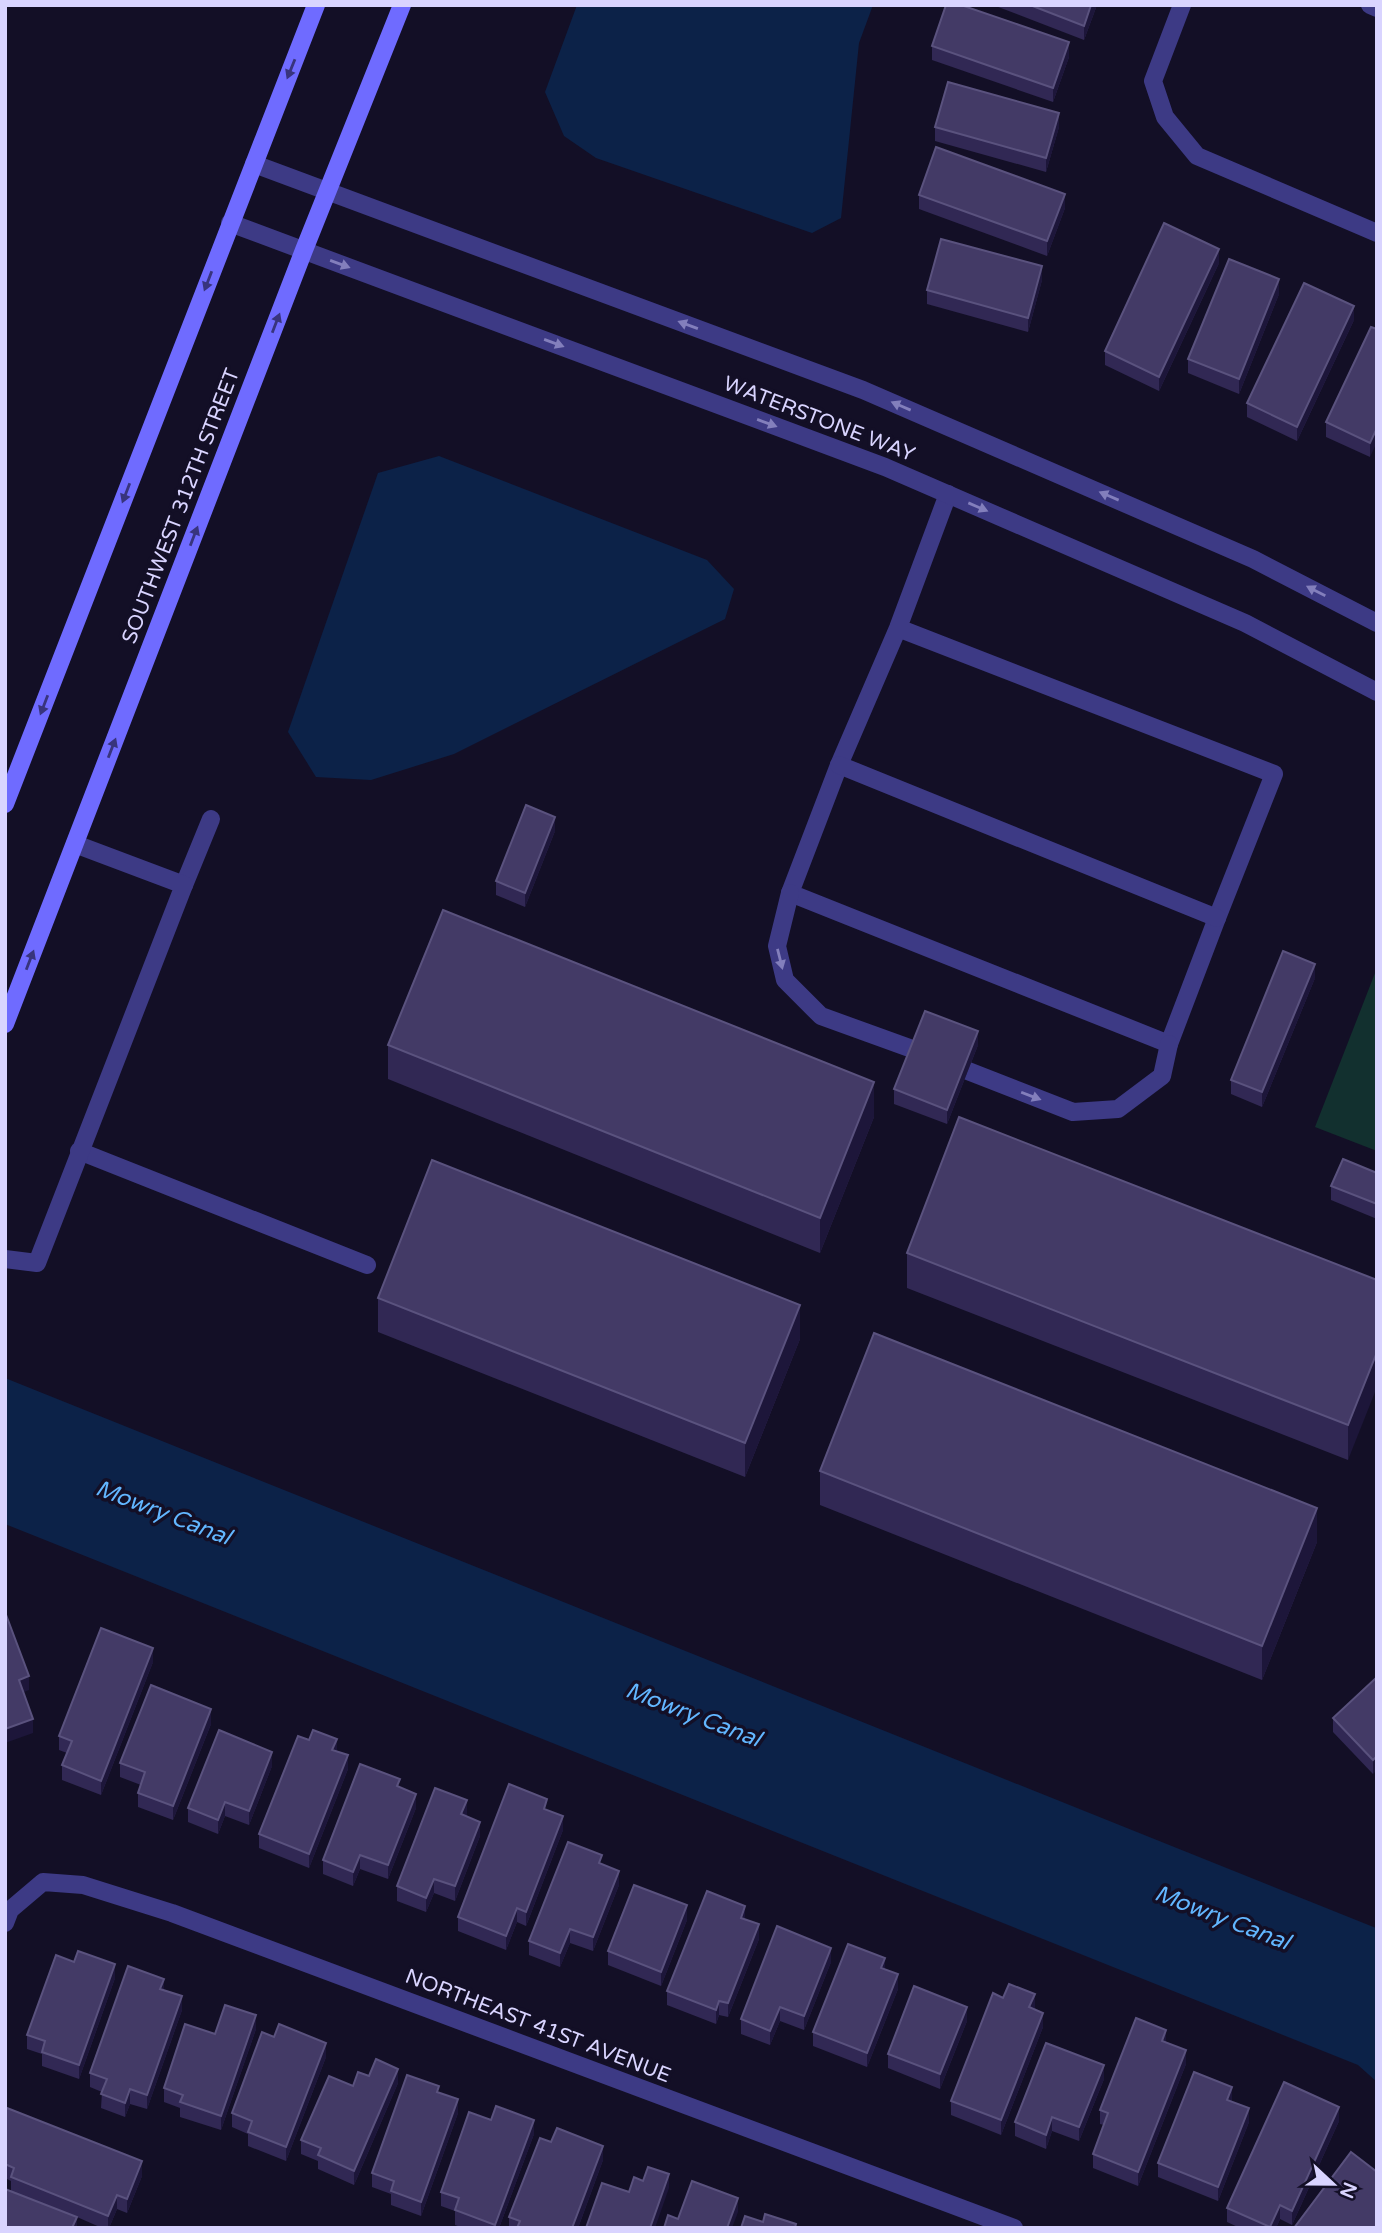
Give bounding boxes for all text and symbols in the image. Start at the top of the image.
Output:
one-way arrow [285,58,296,79]
one-way arrow [330,258,351,269]
one-way arrow [203,270,214,291]
one-way arrow [270,313,281,334]
one-way arrow [678,319,699,330]
one-way arrow [543,338,564,349]
street label: SOUTHWEST 312TH STREET [117,365,245,647]
street label: WATERSTONE WAY [720,371,918,467]
one-way arrow [890,400,911,411]
one-way arrow [756,418,777,429]
one-way arrow [120,482,131,503]
one-way arrow [1099,491,1120,502]
one-way arrow [968,501,988,513]
one-way arrow [188,525,199,546]
one-way arrow [1306,586,1326,597]
one-way arrow [38,694,49,715]
one-way arrow [106,737,117,758]
one-way arrow [24,949,35,970]
one-way arrow [775,949,786,971]
one-way arrow [1021,1090,1042,1101]
water label: Mowry Canal [91,1474,237,1552]
water label: Mowry Canal [621,1676,767,1754]
water label: Mowry Canal [1150,1879,1296,1957]
street label: NORTHEAST 41ST AVENUE [402,1964,674,2088]
north arrow [1298,2149,1368,2219]
text: N [1335,2179,1361,2201]

